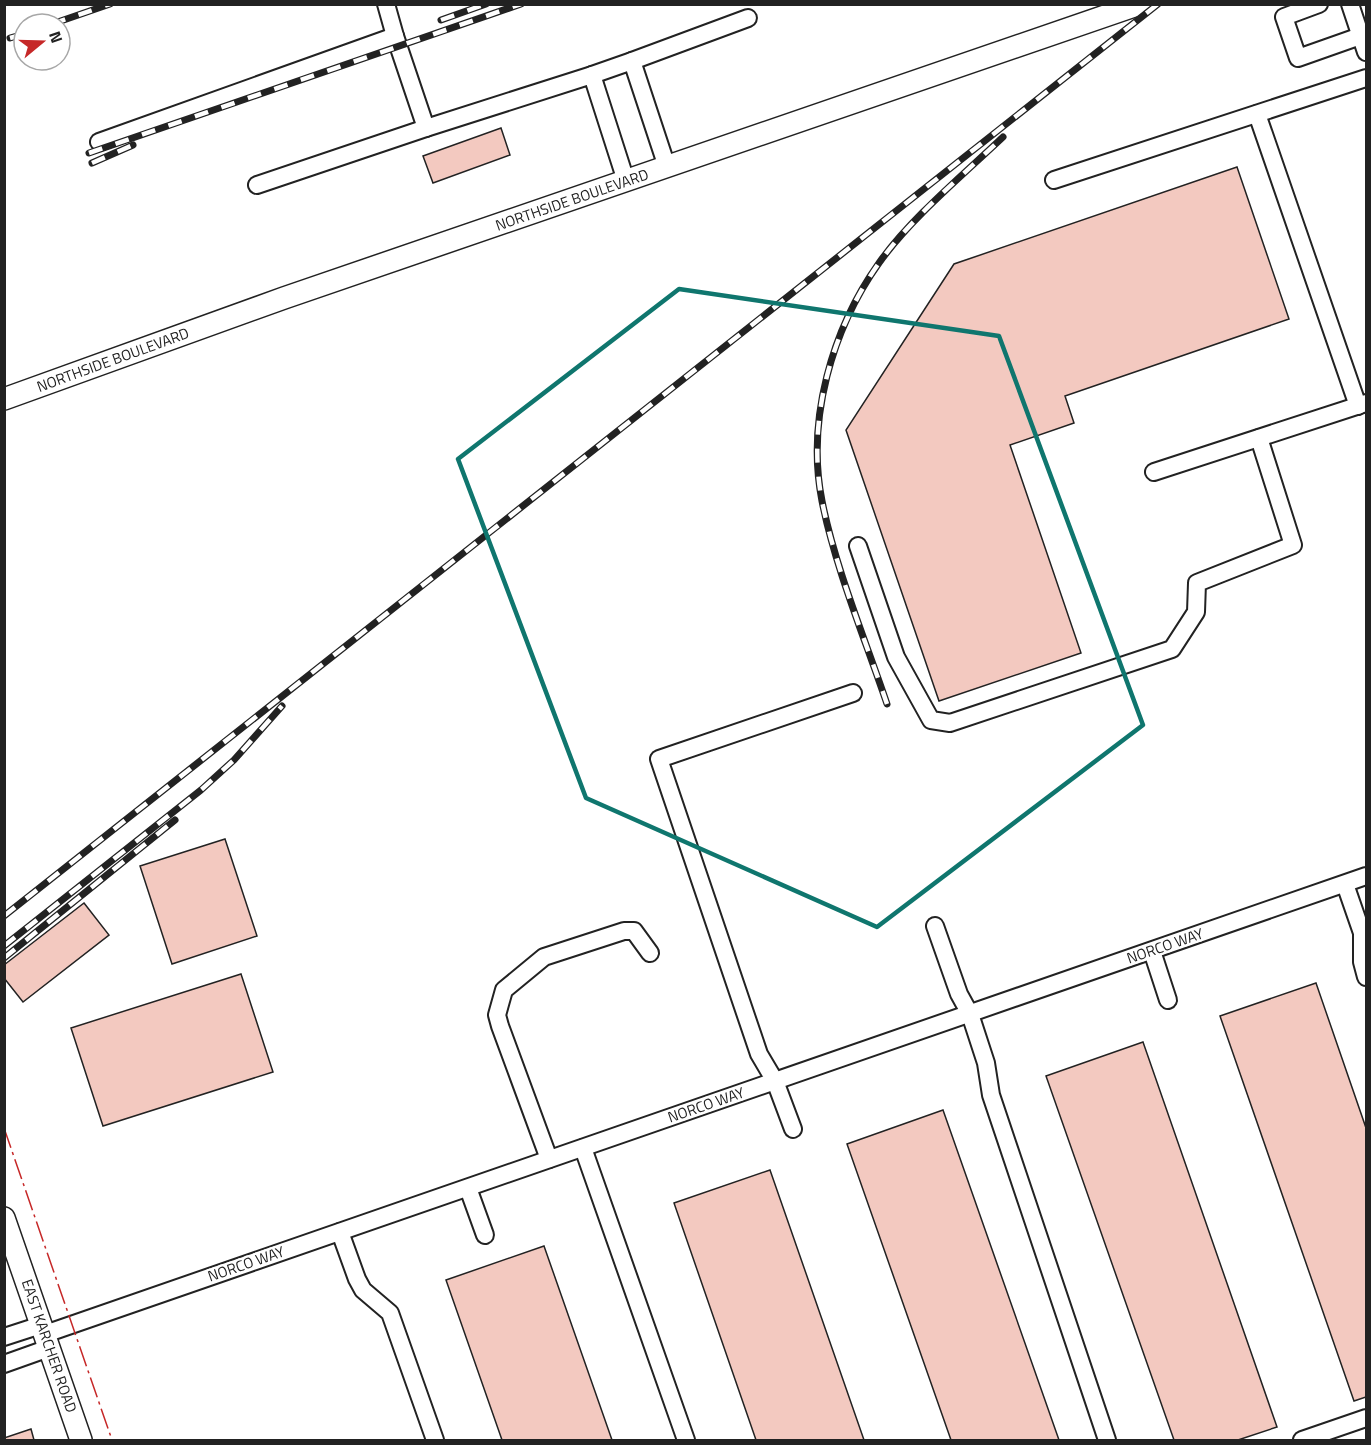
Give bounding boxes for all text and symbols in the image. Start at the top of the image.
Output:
north arrow [12,12,72,72]
text: N [43,28,69,46]
street label: NORTHSIDE BOULEVARD [492,162,652,237]
street label: NORTHSIDE BOULEVARD [33,321,192,398]
street label: NORCO WAY [1123,922,1206,969]
street label: NORCO WAY [664,1081,747,1128]
street label: NORCO WAY [204,1240,287,1287]
street label: EAST KARCHER ROAD [16,1276,83,1416]

